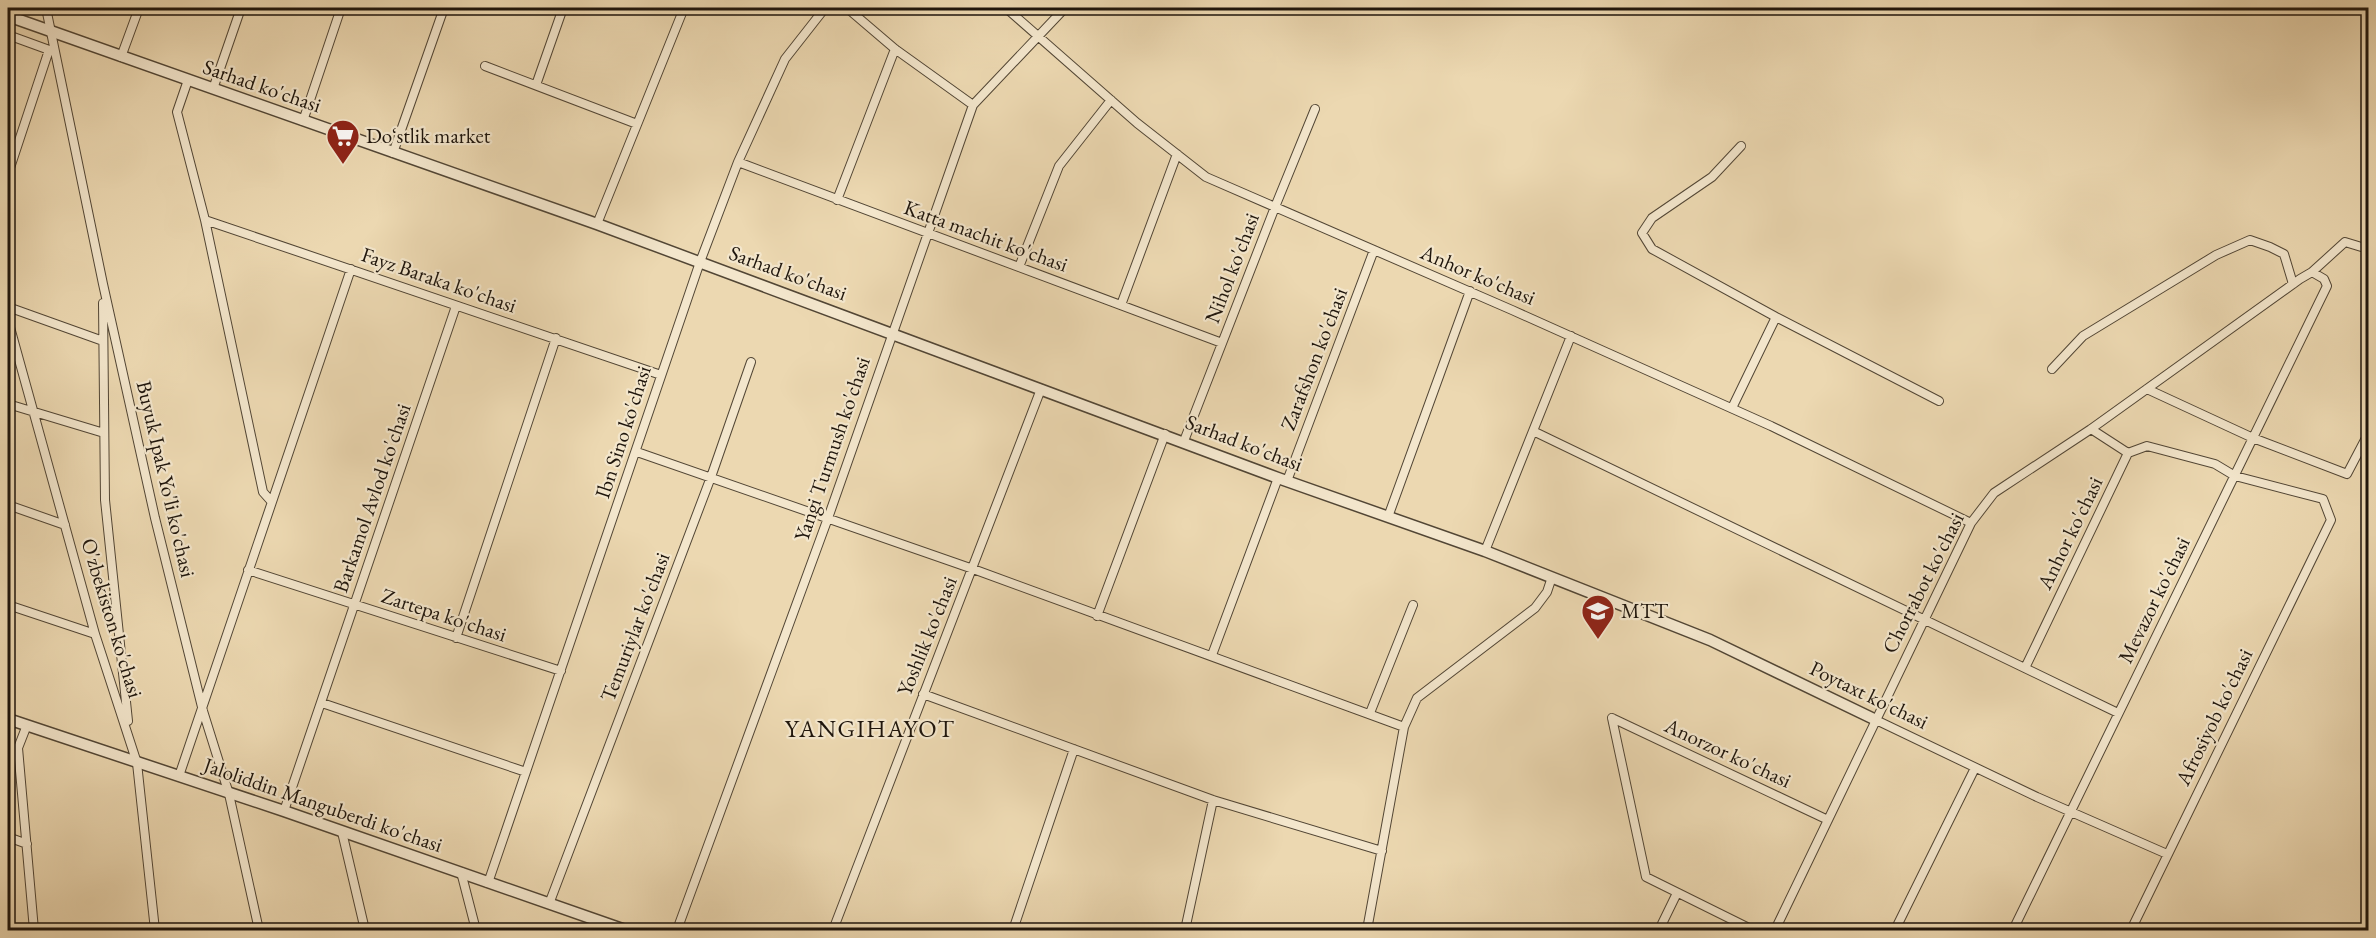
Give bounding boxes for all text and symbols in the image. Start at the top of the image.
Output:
street label: Sarhad ko'chasi [199,53,325,118]
supermarket icon: Doʻstlik market [325,118,361,165]
place label: Doʻstlik market [366,122,491,149]
street label: Katta machit ko'chasi [900,193,1072,278]
street label: Nihol ko'chasi [1198,209,1265,327]
street label: Anhor ko'chasi [1416,238,1540,311]
street label: Sarhad ko'chasi [726,239,851,306]
street label: Fayz Baraka ko'chasi [358,240,520,319]
street label: Zarafshon ko'chasi [1274,284,1353,434]
street label: Yangi Turmush ko'chasi [787,353,876,545]
street label: Ibn Sino ko'chasi [588,362,657,502]
street label: Buyuk Ipak Yo'li ko'chasi [131,378,202,580]
street label: Barkamol Avlod ko'chasi [326,400,417,596]
street label: Sarhad ko'chasi [1182,408,1307,477]
street label: Anhor ko'chasi [2030,472,2108,595]
street label: Chorrabot ko'chasi [1875,508,1970,658]
street label: Mevazor ko'chasi [2111,532,2196,667]
street label: O'zbekiston ko'chasi [75,535,150,701]
street label: Temuriylar ko'chasi [594,548,675,705]
street label: Yoshlik ko'chasi [890,572,963,699]
street label: Zartepa ko'chasi [378,582,510,647]
school or university icon: MTT [1580,593,1616,640]
place label: MTT [1621,597,1669,624]
street label: Afrosiyob ko'chasi [2168,644,2258,790]
street label: Poytaxt ko'chasi [1806,654,1933,735]
street label: Anorzor ko'chasi [1660,711,1796,794]
district label: YANGIHAYOT [785,713,955,744]
street label: Jaloliddin Manguberdi ko'chasi [198,750,446,858]

